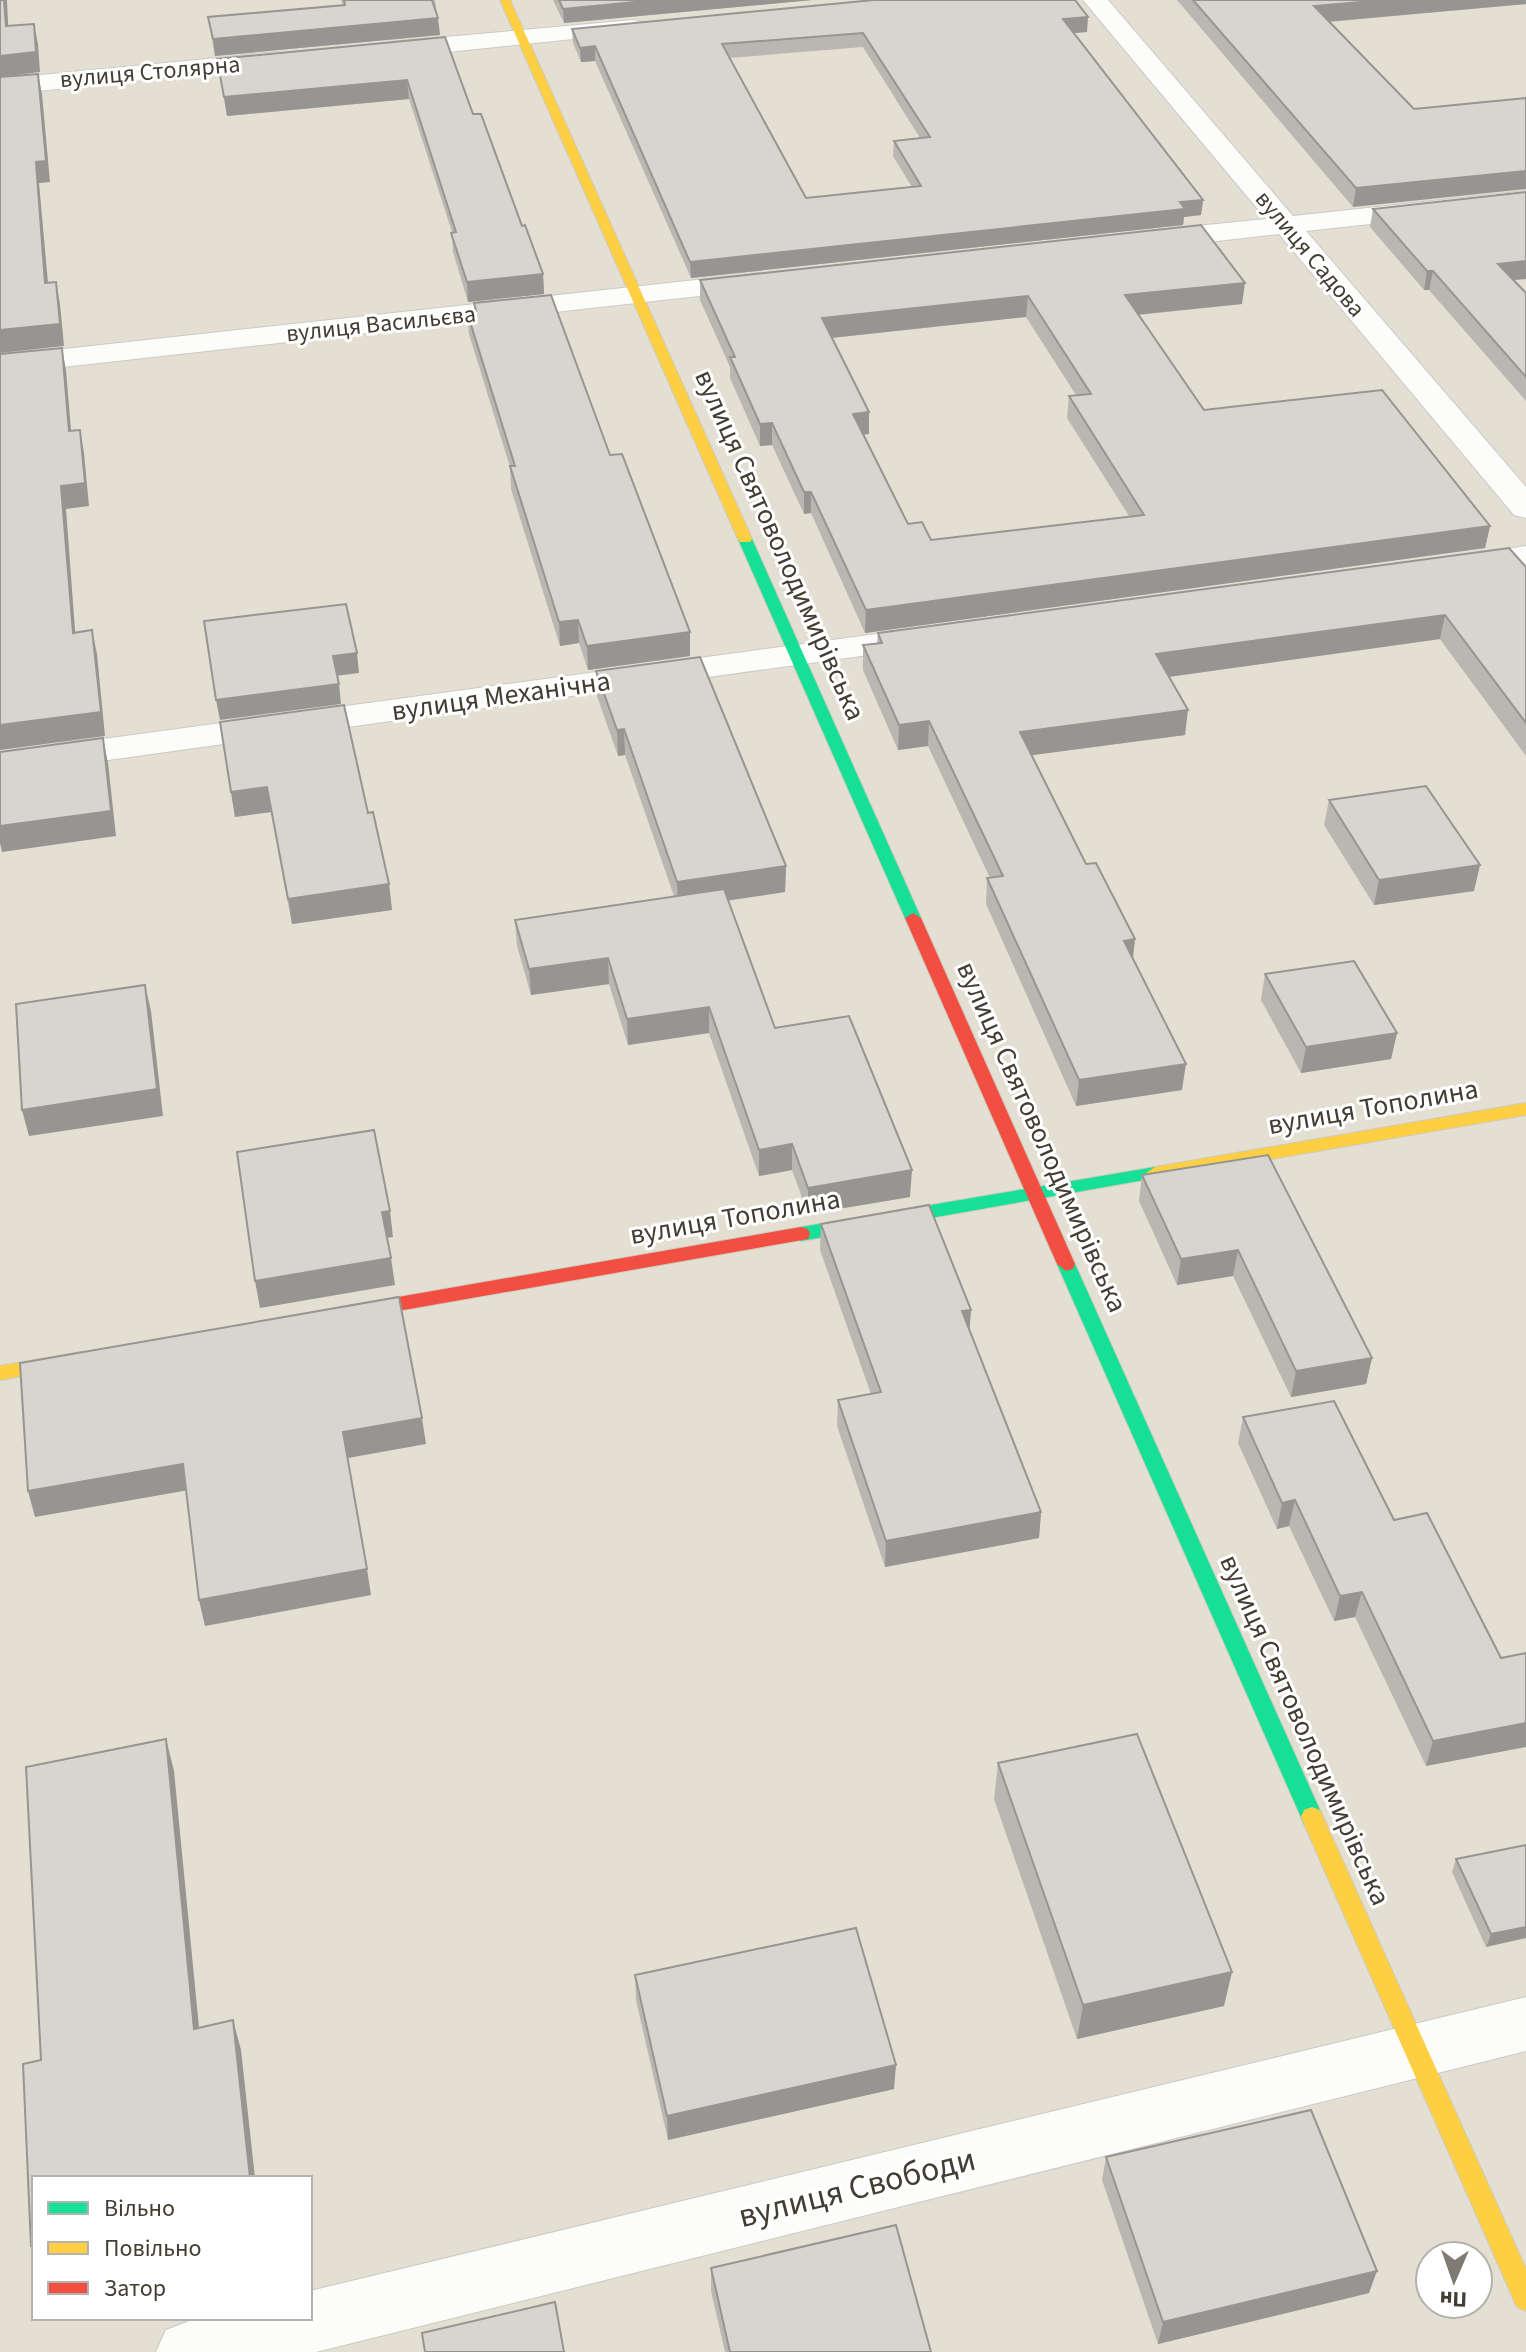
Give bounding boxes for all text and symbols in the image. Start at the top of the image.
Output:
street label: вулиця Столярна [58,47,242,97]
street label: вулиця Садова [1246,183,1374,325]
street label: вулиця Васильєва [284,297,478,351]
street label: вулиця Святоволодимирівська [684,363,876,727]
street label: вулиця Механічна [389,661,613,731]
street label: вулиця Святоволодимирівська [946,955,1138,1319]
street label: вулиця Тополина [1265,1069,1481,1145]
street label: вулиця Тополина [627,1179,843,1255]
street label: вулиця Святоволодимирівська [1209,1548,1401,1912]
street label: вулиця Свободи [733,2135,981,2241]
legend [32,2176,312,2320]
text: Вільно [104,2191,175,2226]
text: Повільно [104,2231,202,2266]
north arrow [1414,2240,1494,2320]
text: Затор [104,2271,166,2306]
text: Пн [1439,2283,1468,2315]

